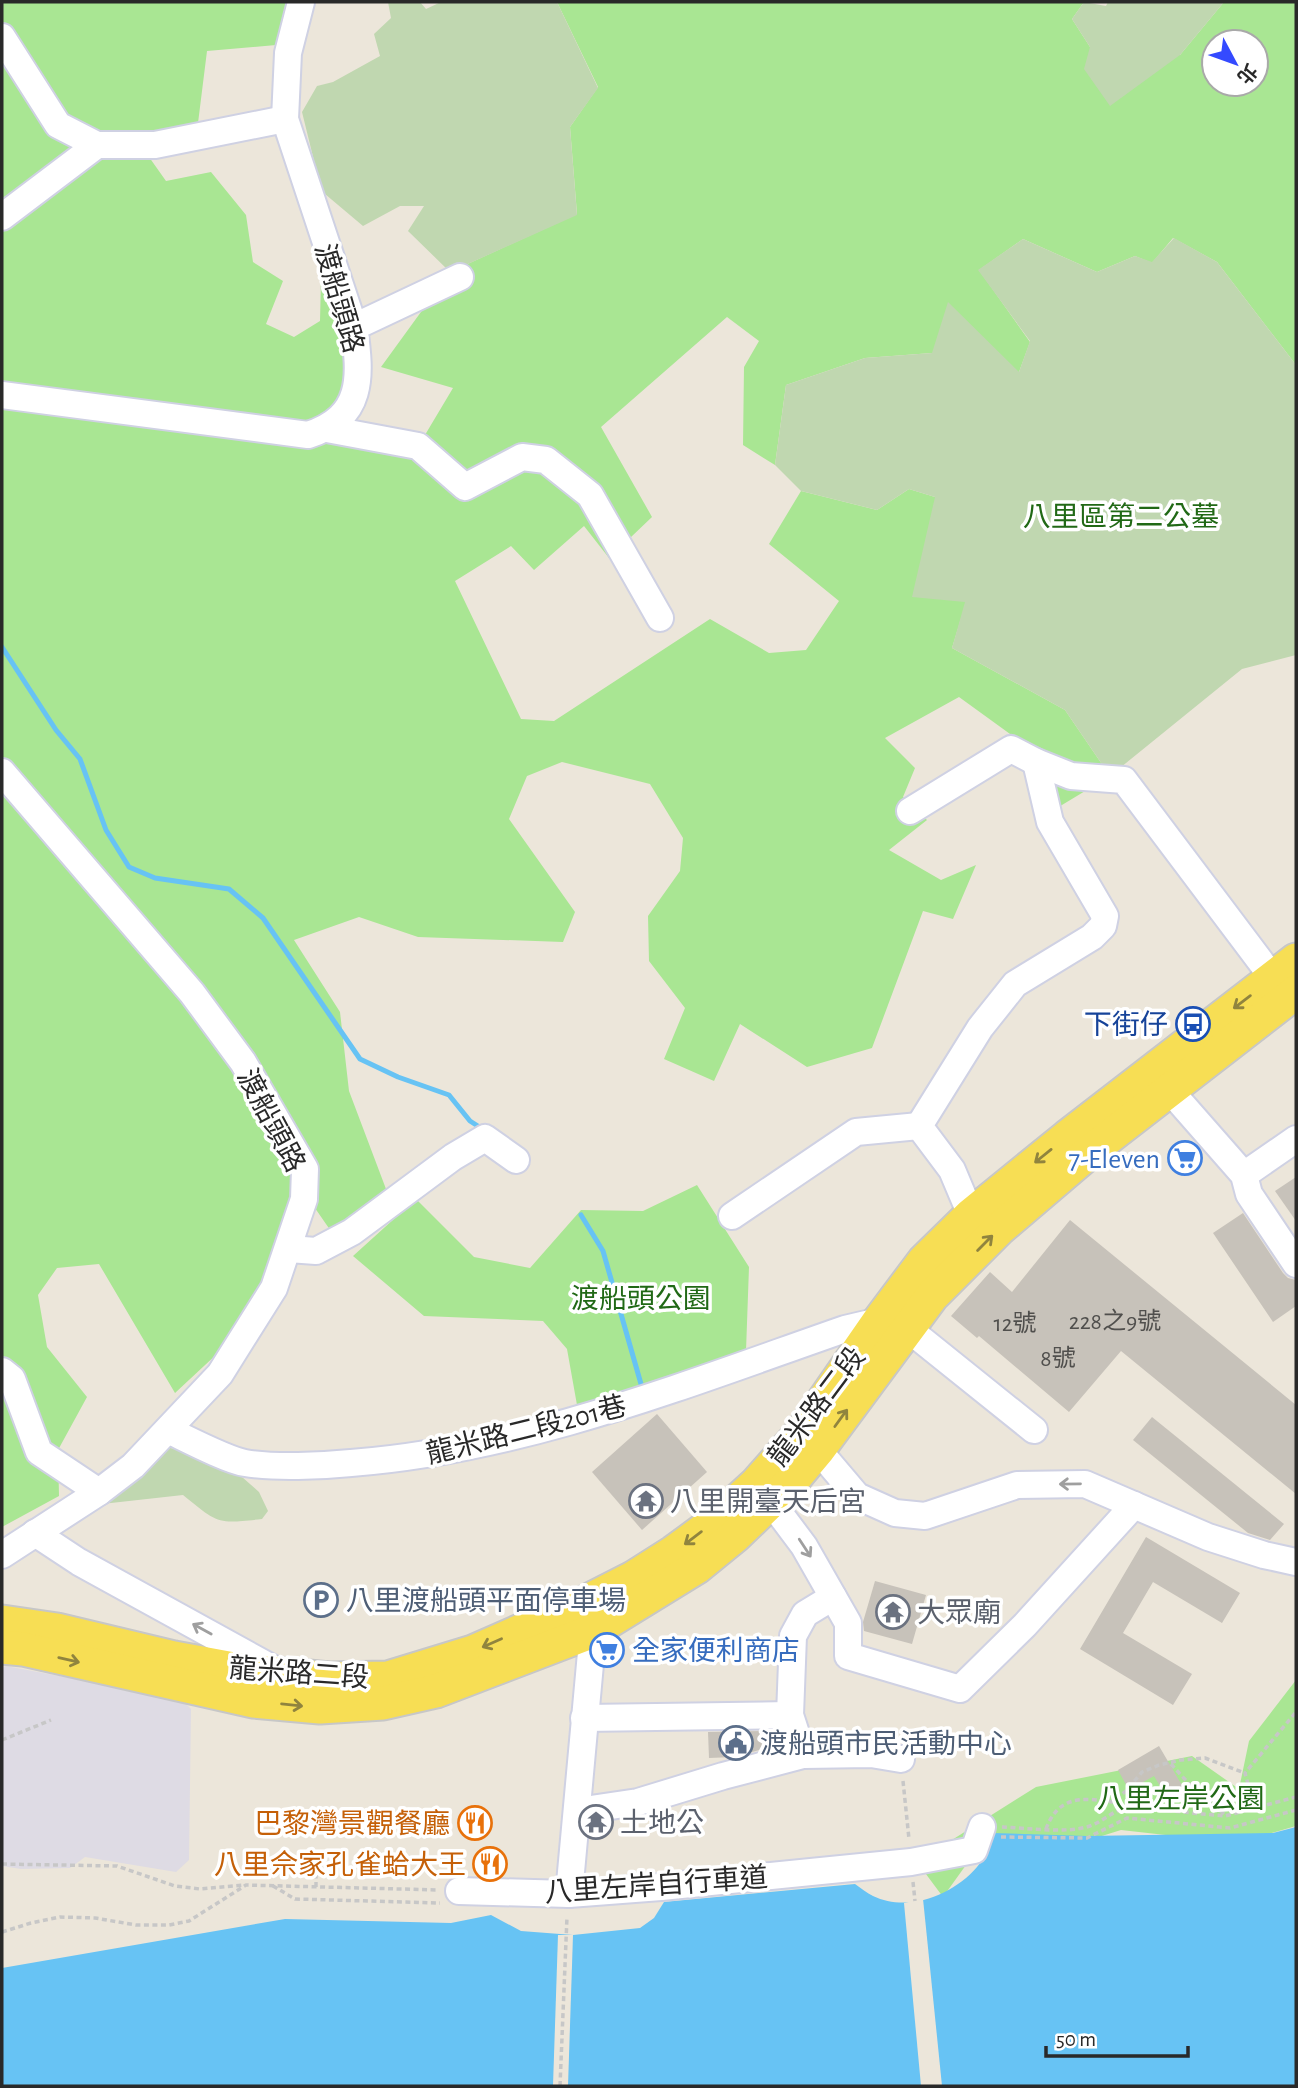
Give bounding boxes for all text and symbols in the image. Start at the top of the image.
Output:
north arrow [1200,28,1270,98]
text: 北 [1233,60,1261,87]
street label: 渡船頭路 [309,240,369,356]
park label: 八里區第二公墓 [1023,502,1219,532]
one-way arrow [1233,994,1252,1009]
bus stop icon: 下街仔 [1174,1005,1212,1043]
place label: 下街仔 [1084,1010,1168,1040]
street label: 渡船頭路 [232,1064,311,1177]
supermarket icon: 7-Eleven [1166,1139,1204,1177]
place label: 7-Eleven [1068,1146,1160,1174]
one-way arrow [1034,1149,1053,1164]
one-way arrow [976,1235,993,1252]
park label: 渡船頭公園 [571,1284,711,1314]
house number: 228之9號 [1069,1308,1161,1334]
house number: 12號 [993,1310,1037,1336]
street label: 龍米路二段 [763,1342,871,1472]
house number: 8號 [1040,1345,1076,1371]
street label: 龍米路二段201巷 [423,1391,629,1469]
one-way arrow [833,1409,848,1428]
one-way arrow [1059,1477,1082,1491]
temple icon: 八里開臺天后宮 [627,1482,665,1520]
place label: 八里開臺天后宮 [670,1487,866,1517]
one-way arrow [683,1530,702,1545]
one-way arrow [797,1538,812,1557]
parking icon: 八里渡船頭平面停車場 [302,1581,340,1619]
place label: 八里渡船頭平面停車場 [346,1586,626,1616]
temple icon: 大眾廟 [874,1593,912,1631]
place label: 大眾廟 [917,1598,1001,1628]
one-way arrow [192,1622,213,1635]
supermarket icon: 全家便利商店 [588,1631,626,1669]
place label: 全家便利商店 [632,1636,800,1666]
one-way arrow [482,1638,503,1651]
street label: 龍米路二段 [228,1653,370,1693]
one-way arrow [57,1654,80,1667]
one-way arrow [280,1698,302,1711]
public building icon: 渡船頭市民活動中心 [717,1724,755,1762]
place label: 渡船頭市民活動中心 [760,1729,1012,1759]
park label: 八里左岸公園 [1097,1784,1265,1814]
temple icon: 土地公 [577,1803,615,1841]
restaurant icon: 巴黎灣景觀餐廳 [456,1804,494,1842]
place label: 土地公 [620,1808,704,1838]
place label: 巴黎灣景觀餐廳 [254,1809,450,1839]
restaurant icon: 八里佘家孔雀蛤大王 [471,1845,509,1883]
place label: 八里佘家孔雀蛤大王 [214,1850,466,1880]
street label: 八里左岸自行車道 [543,1862,769,1908]
scale bar [1046,2014,1188,2058]
text: 50 m [1056,2029,1096,2050]

